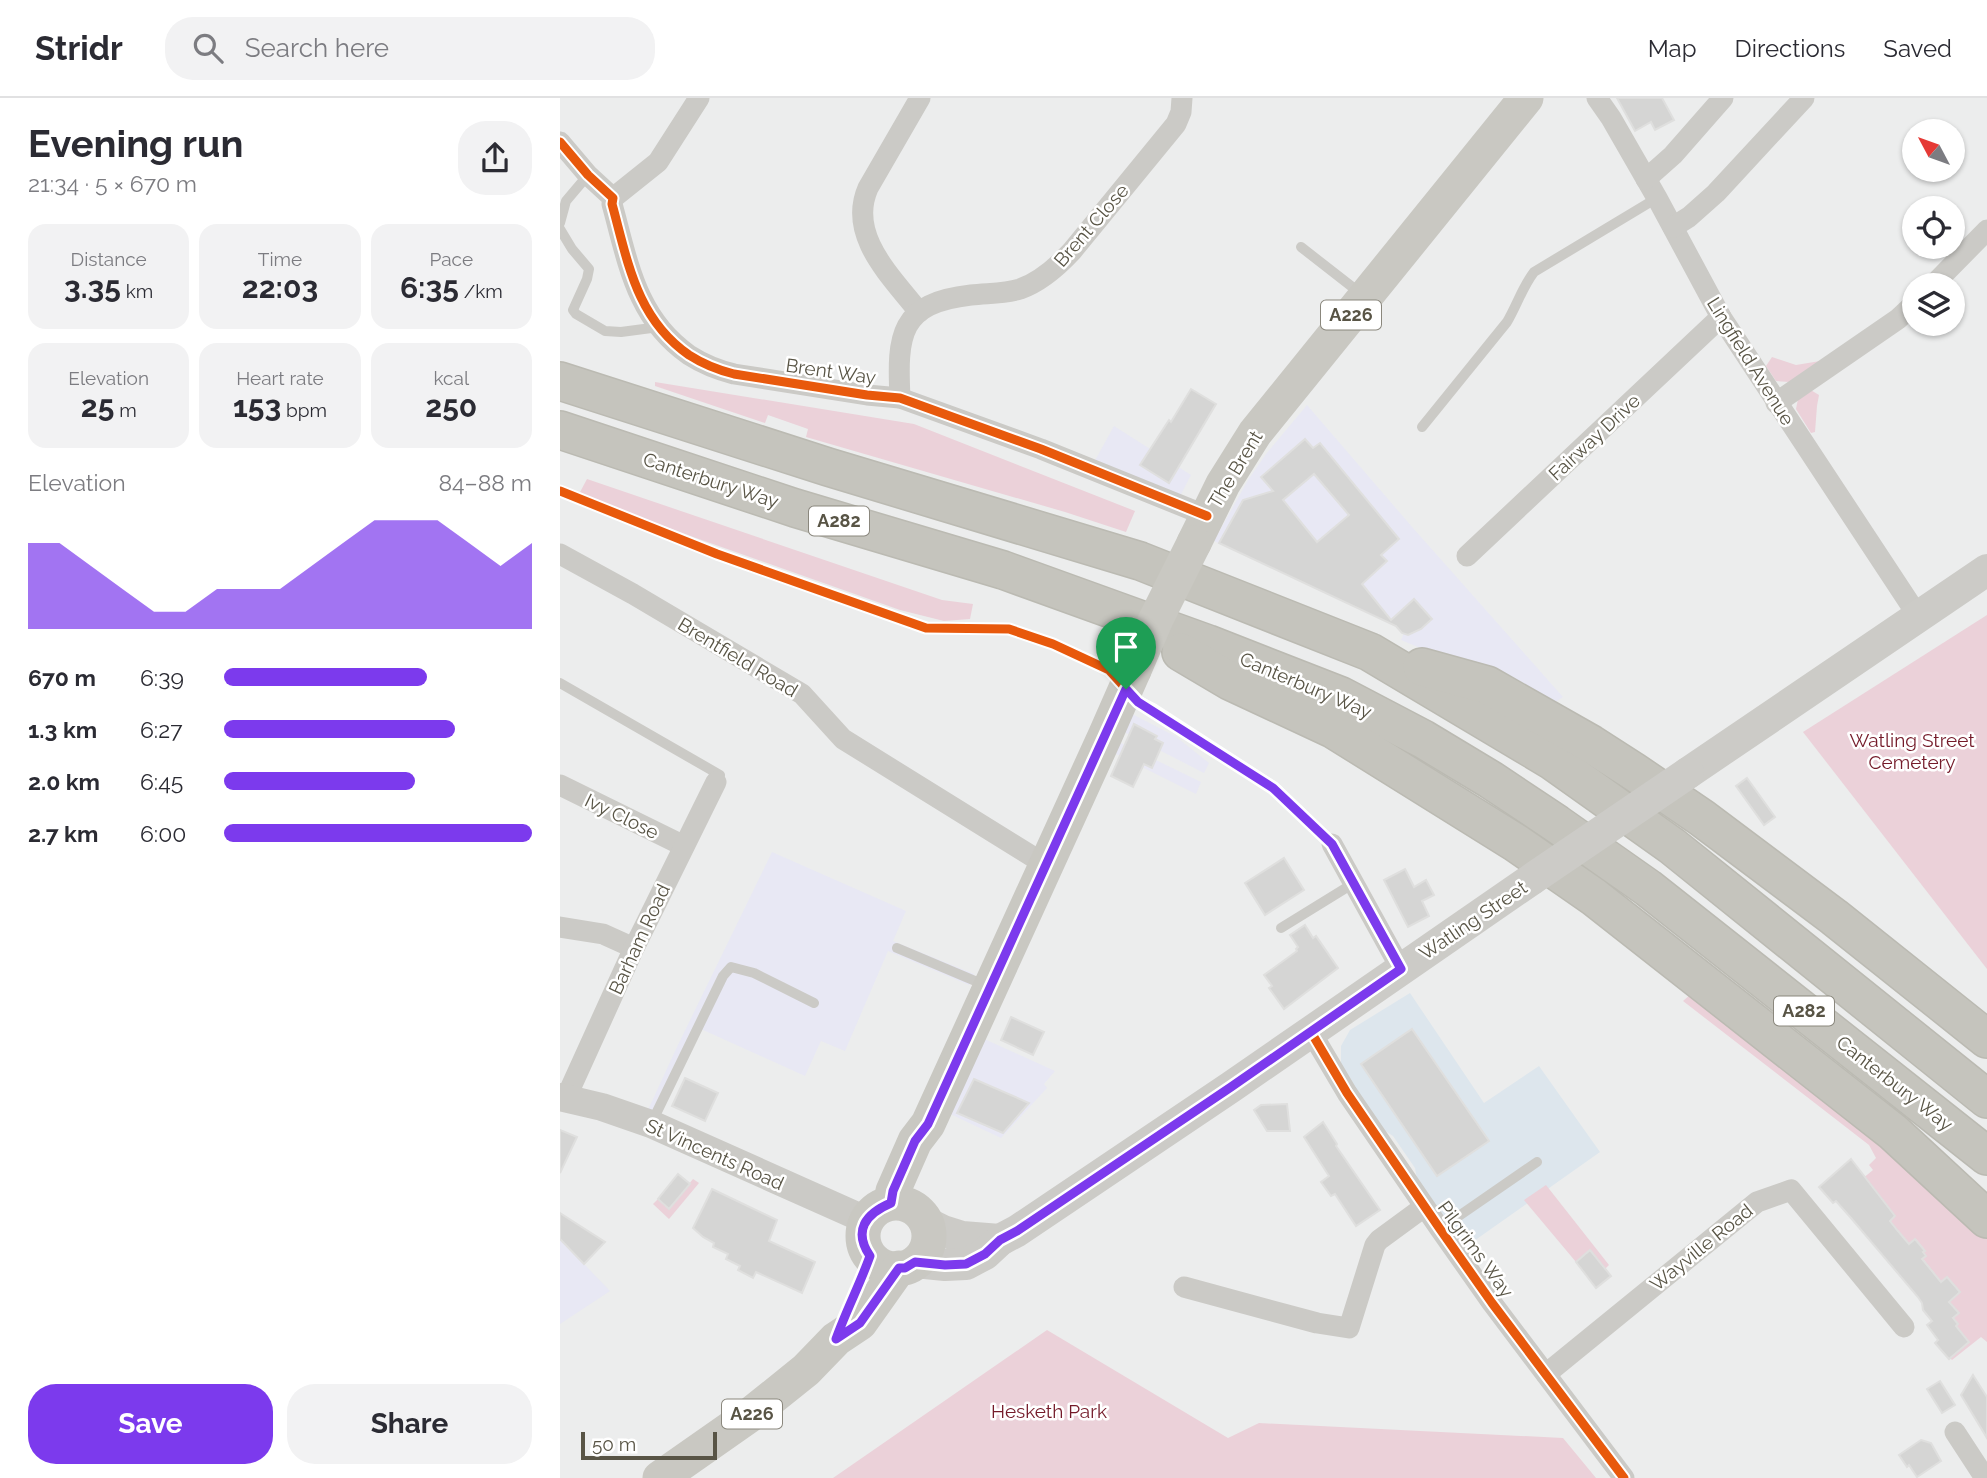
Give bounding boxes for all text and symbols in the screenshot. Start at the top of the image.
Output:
search box [165,17,655,80]
text: Stridr [35,29,123,68]
icon: search [189,29,227,67]
text: Search here [245,33,389,63]
text: Map [1648,34,1697,63]
text: Directions [1735,34,1845,63]
text: Saved [1883,34,1952,63]
north arrow [1902,119,1965,182]
map controls [1902,119,1965,336]
text: Evening run [28,121,243,166]
button: share [458,121,532,195]
text: 21:34 · 5 × 670 m [28,170,197,197]
street label: Brent Close [1049,179,1133,271]
button: locate [1902,196,1965,259]
text: Distance [71,248,147,270]
text: Time [258,248,302,270]
text: Pace [430,248,473,270]
text: 3.35 [64,270,121,305]
text: 22:03 [242,270,318,305]
text: 6:35 [400,270,459,305]
button: layers [1902,273,1965,336]
text: km [121,280,153,302]
text: /km [459,280,503,302]
street label: Lingfield Avenue [1703,293,1799,429]
road number: A226 [1321,300,1381,330]
street label: Brent Way [784,354,878,388]
text: Elevation [68,367,149,389]
text: Heart rate [236,367,324,389]
text: kcal [434,367,469,389]
text: 25 [81,389,114,424]
text: 153 [233,389,281,424]
text: 250 [425,389,477,424]
street label: Fairway Drive [1544,389,1644,485]
text: m [114,399,137,421]
text: bpm [281,399,327,421]
street label: The Brent [1203,426,1267,512]
street label: Canterbury Way [640,448,782,512]
text: Elevation [28,469,126,496]
text: 84–88 m [438,469,532,496]
road number: A282 [809,506,869,536]
street label: Brentfield Road [674,613,802,701]
pin [1096,617,1156,689]
icon: arrive [1107,628,1145,666]
street label: Canterbury Way [1237,647,1375,723]
text: 670 m [28,664,96,691]
text: 6:39 [140,664,184,691]
text: 1.3 km [28,716,97,743]
text: 6:27 [140,716,182,743]
park label: Watling Street Cemetery [1849,729,1975,773]
text: 2.0 km [28,768,100,795]
text: 6:45 [140,768,183,795]
street label: Ivy Close [582,789,662,843]
text: 2.7 km [28,820,98,847]
text: 6:00 [140,820,186,847]
street label: Watling Street [1415,876,1532,964]
street label: Barham Road [604,880,674,998]
road number: A282 [1774,996,1834,1026]
street label: Canterbury Way [1833,1031,1957,1135]
street label: St Vincents Road [643,1114,787,1194]
street label: Pilgrims Way [1434,1197,1518,1301]
street label: Wayville Road [1645,1199,1757,1295]
button: Save [28,1384,273,1464]
button: Share [287,1384,532,1464]
road number: A226 [722,1400,782,1428]
park label: Hesketh Park [991,1400,1107,1422]
scale bar [581,1429,718,1461]
text: 50 m [592,1433,636,1455]

